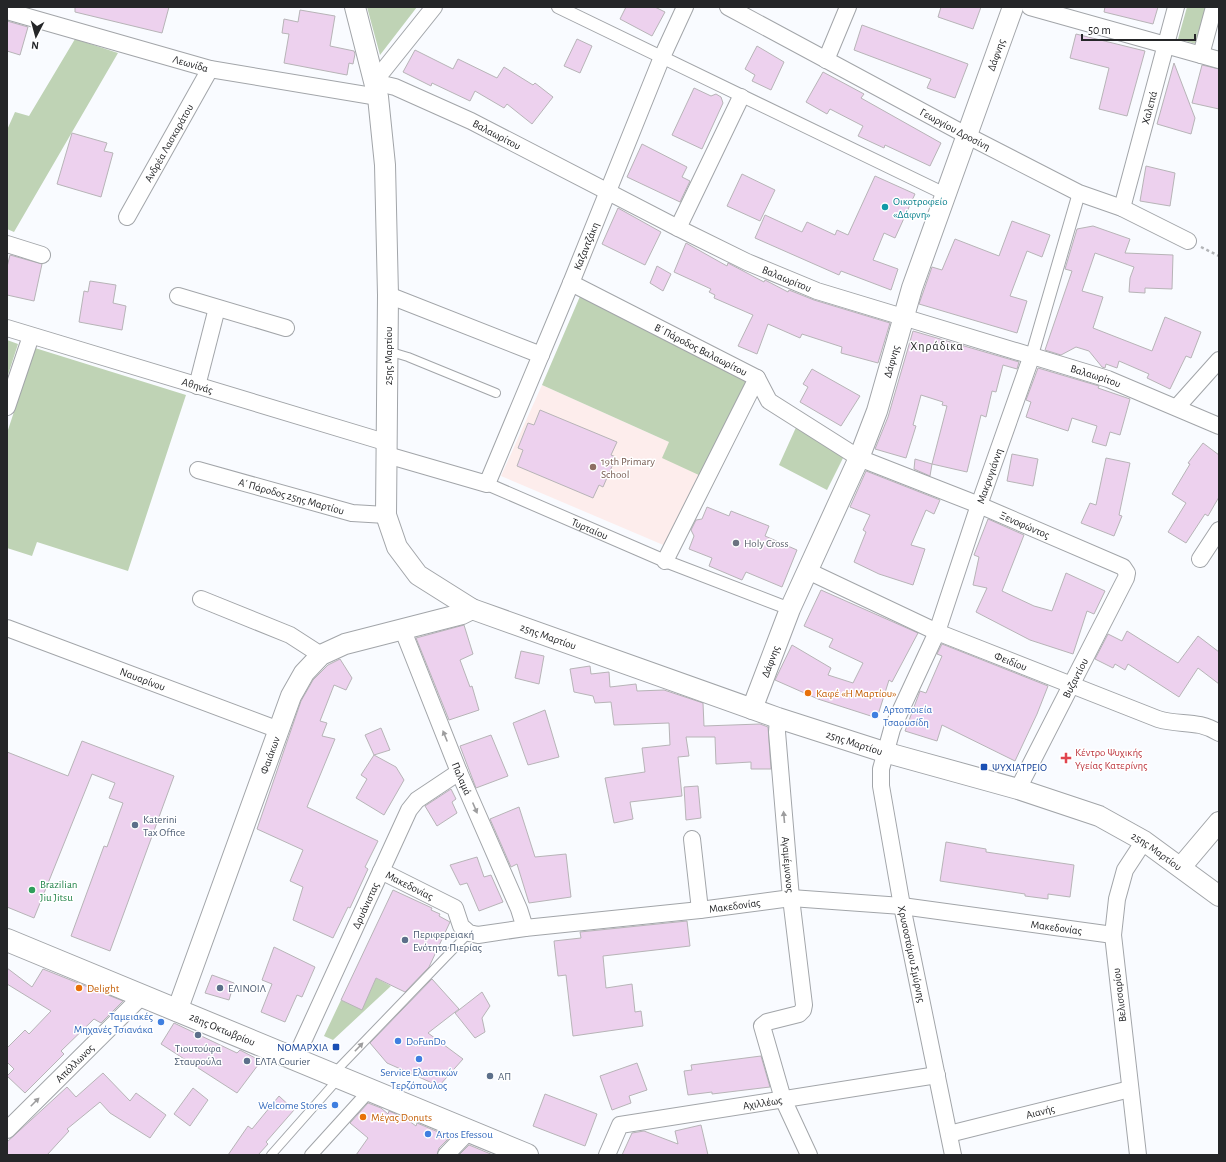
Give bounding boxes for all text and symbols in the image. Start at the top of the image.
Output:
north arrow [16,16,56,56]
scale bar [1082,16,1195,42]
text: 50 m [1088,24,1111,36]
street label: Δάφνης [985,37,1007,73]
text: N [31,40,39,51]
street label: Λεωνίδα [171,54,210,74]
street label: Χαλεπά [1140,90,1159,126]
street label: Ανδρέα Λασκαράτου [143,102,195,184]
street label: Γεωργίου Δροσίνη [918,106,992,153]
street label: Βαλαωρίτου [471,118,522,152]
place label: Οικοτροφείο «Δάφνη» [893,196,948,220]
marker: Οικοτροφείο «Δάφνη» [880,202,890,212]
street label: Καζαντζάκη [572,221,601,272]
street label: Βαλαωρίτου [760,264,813,294]
street label: Β΄ Πάροδος Βαλαωρίτου [653,322,749,378]
street label: 25ης Μαρτίου [383,327,394,385]
district label: Χηράδικα [910,340,964,352]
street label: Δάφνης [882,344,901,379]
street label: Βαλαωρίτου [1069,363,1122,390]
street label: Αθηνάς [181,376,214,396]
street label: Μακρυγιάννη [975,447,1005,505]
place label: 19th Primary School [601,456,655,480]
marker: 19th Primary School [588,462,598,472]
street label: Α΄ Πάροδος 25ης Μαρτίου [237,477,345,517]
street label: Ξενοφώντος [998,510,1051,541]
street label: Τυρταίου [570,516,610,542]
marker: Holy Cross [731,538,741,548]
place label: Holy Cross [744,538,789,549]
street label: 25ης Μαρτίου [519,622,578,652]
street label: Δάφνης [760,644,782,679]
street label: Φειδίου [993,650,1029,673]
street label: Βυζαντίου [1061,656,1090,700]
street label: Ναυαρίνου [118,666,167,693]
marker: Καφέ «Η Μαρτίου» [803,688,813,698]
place label: Καφέ «Η Μαρτίου» [816,688,897,699]
place label: Αρτοποιεία Τσαουσίδη [883,704,932,728]
marker: Αρτοποιεία Τσαουσίδη [870,710,880,720]
street label: 25ης Μαρτίου [825,729,884,757]
one-way arrow [441,730,447,742]
street label: Φαιάκων [258,735,282,776]
place label: Κέντρο Ψυχικής Υγείας Κατερίνης [1075,747,1148,771]
marker: Κέντρο Ψυχικής Υγείας Κατερίνης [1060,752,1072,764]
street label: Παλαμά [450,761,474,797]
marker: ΨΥΧΙΑΤΡΕΙΟ [979,762,989,772]
place label: ΨΥΧΙΑΤΡΕΙΟ [992,762,1047,773]
one-way arrow [472,802,478,814]
one-way arrow [781,811,788,823]
place label: Katerini Tax Office [143,814,185,838]
marker: Katerini Tax Office [130,820,140,830]
street label: 25ης Μαρτίου [1129,830,1184,873]
street label: Αγαμέμνονος [780,836,796,893]
street label: Μακεδονίας [384,869,435,902]
place label: Brazilian Jiu Jitsu [40,879,78,903]
street label: Δρυάνιστας [350,881,381,931]
marker: Brazilian Jiu Jitsu [27,885,37,895]
street label: Μακεδονίας [708,897,761,915]
street label: Χρυσοστόμου Σμύρνης [896,905,927,1003]
street label: Μακεδονίας [1030,919,1083,937]
place label: Περιφερειακή Ενότητα Πιερίας [413,929,482,953]
marker: Περιφερειακή Ενότητα Πιερίας [400,935,410,945]
street label: Βελισσαρίου [1111,967,1128,1023]
marker: Delight [74,983,84,993]
place label: Delight [87,983,120,994]
marker: ΕΛΙΝΟΙΛ [215,983,225,993]
place label: ΕΛΙΝΟΙΛ [228,983,267,994]
place label: Ταμειακές Μηχανές Τσιανάκα [74,1011,153,1035]
street label: 28ης Οκτωβρίου [188,1011,257,1048]
marker: Ταμειακές Μηχανές Τσιανάκα [156,1017,166,1027]
marker: Τιουτούφα Σταυρούλα [193,1030,203,1040]
marker: DoFunDo [393,1036,403,1046]
place label: DoFunDo [406,1036,446,1047]
street label: Απόλλωνος [53,1042,96,1085]
place label: ΝΟΜΑΡΧΙΑ [277,1042,329,1053]
marker: ΝΟΜΑΡΧΙΑ [331,1042,341,1052]
one-way arrow [354,1042,363,1051]
place label: Τιουτούφα Σταυρούλα [174,1043,222,1067]
marker: Service Ελαστικών Τερζόπουλος [414,1054,424,1064]
marker: ΕΛΤΑ Courier [242,1056,252,1066]
place label: ΕΛΤΑ Courier [255,1056,311,1067]
place label: Service Ελαστικών Τερζόπουλος [380,1067,458,1091]
marker: ΑΠ [485,1071,495,1081]
place label: ΑΠ [498,1071,511,1082]
street label: Αχιλλέως [742,1094,783,1112]
one-way arrow [30,1097,39,1107]
place label: Welcome Stores [258,1100,327,1111]
marker: Welcome Stores [330,1100,340,1110]
street label: Αιανής [1025,1103,1056,1121]
marker: Μέγας Donuts [358,1112,368,1122]
place label: Μέγας Donuts [371,1112,432,1123]
marker: Artos Efessou [423,1129,433,1139]
place label: Artos Efessou [436,1129,493,1140]

